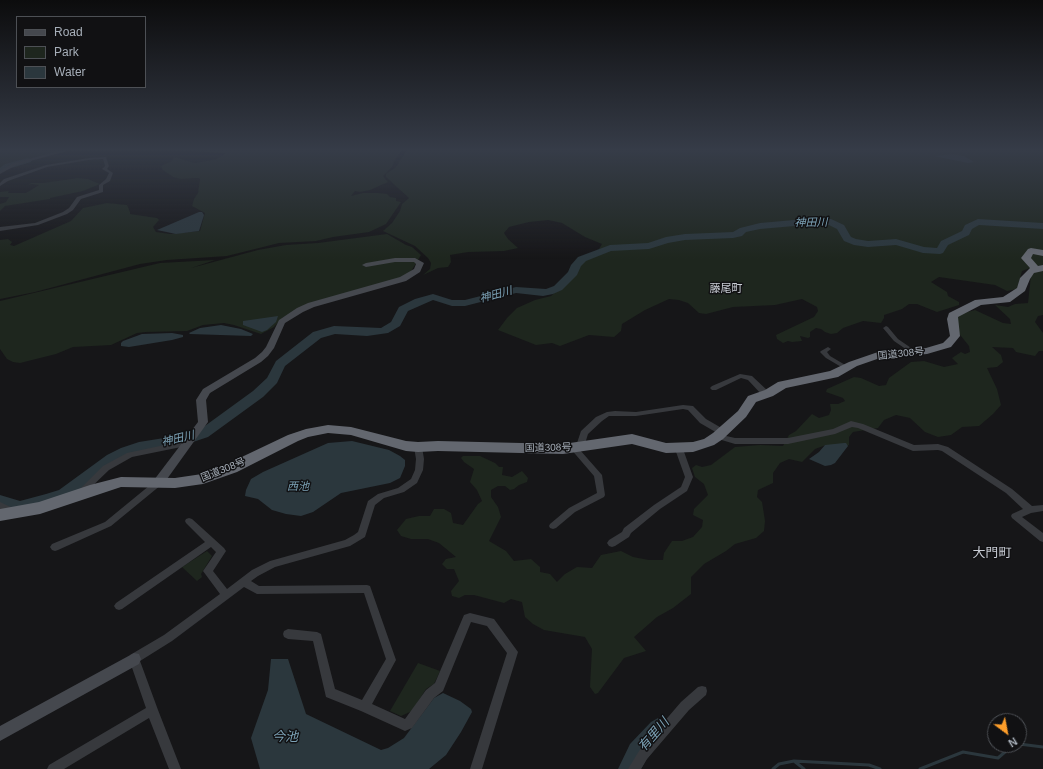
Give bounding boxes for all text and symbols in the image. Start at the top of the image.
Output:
legend [16,16,146,88]
text: Road [54,25,83,39]
text: Park [54,45,79,59]
text: Water [54,65,86,79]
water label: 神田川 [794,216,828,230]
district label: 藤尾町 [710,282,742,296]
water label: 神田川 [478,284,514,306]
street label: 国道308号 [877,346,925,362]
water label: 神田川 [160,429,196,449]
street label: 国道308号 [525,442,571,454]
street label: 国道308号 [199,456,247,484]
water label: 西池 [287,480,309,494]
district label: 大門町 [973,545,1011,561]
north arrow [987,713,1027,753]
water label: 有里川 [635,715,673,755]
water label: 今池 [272,729,298,745]
text: N [1006,735,1019,750]

